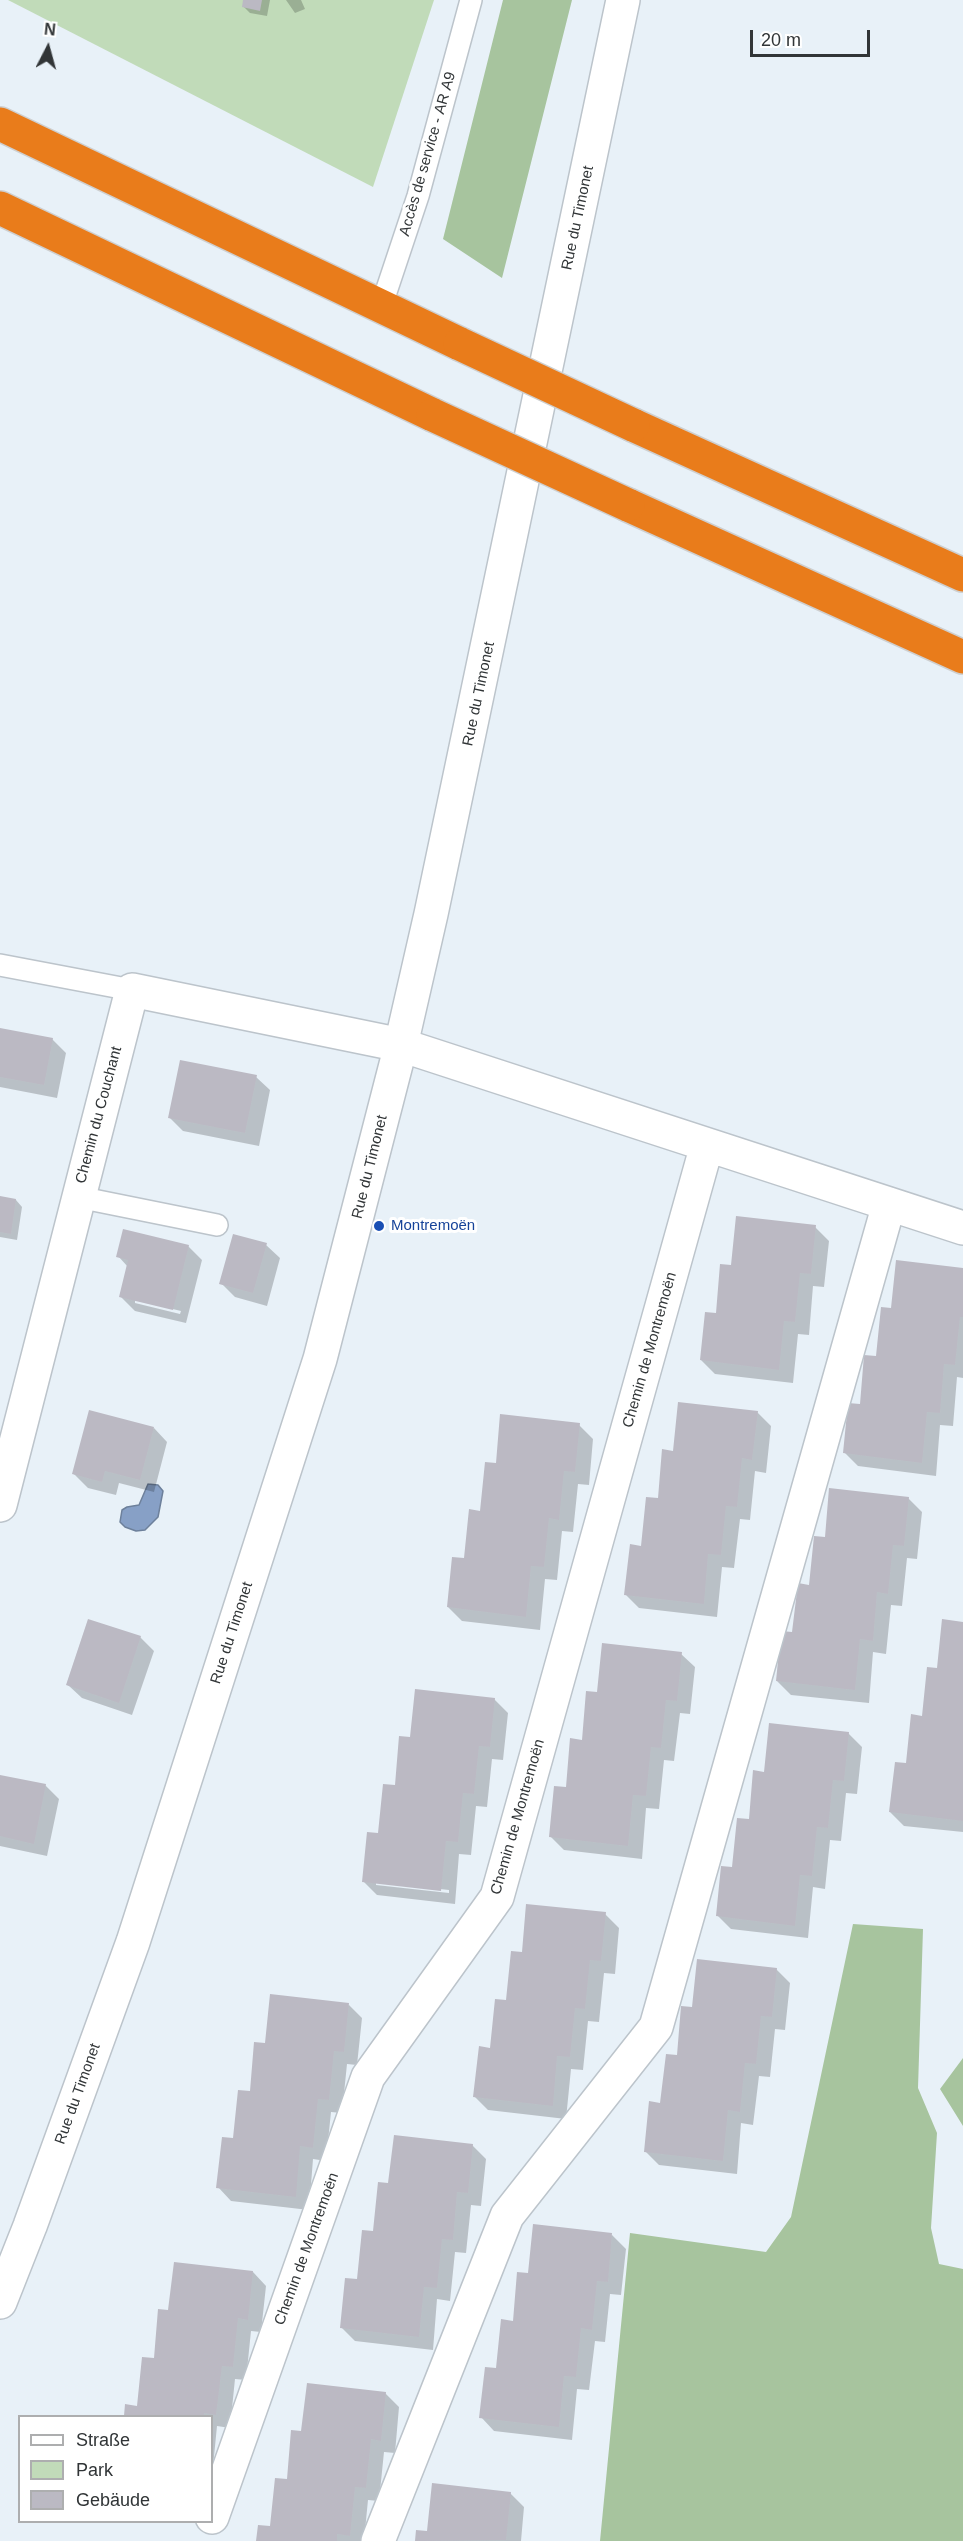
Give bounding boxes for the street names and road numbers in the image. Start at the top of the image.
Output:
street label: Accès de service - AR A9 [396,70,460,238]
street label: Rue du Timonet [558,164,598,272]
street label: Rue du Timonet [459,640,499,748]
street label: Chemin du Couchant [72,1045,126,1185]
street label: Rue du Timonet [348,1113,392,1221]
street label: Chemin de Montremoën [619,1270,681,1430]
street label: Rue du Timonet [207,1580,257,1686]
street label: Chemin de Montremoën [487,1737,549,1897]
street label: Rue du Timonet [51,2041,105,2147]
street label: Chemin de Montremoën [271,2170,343,2328]

